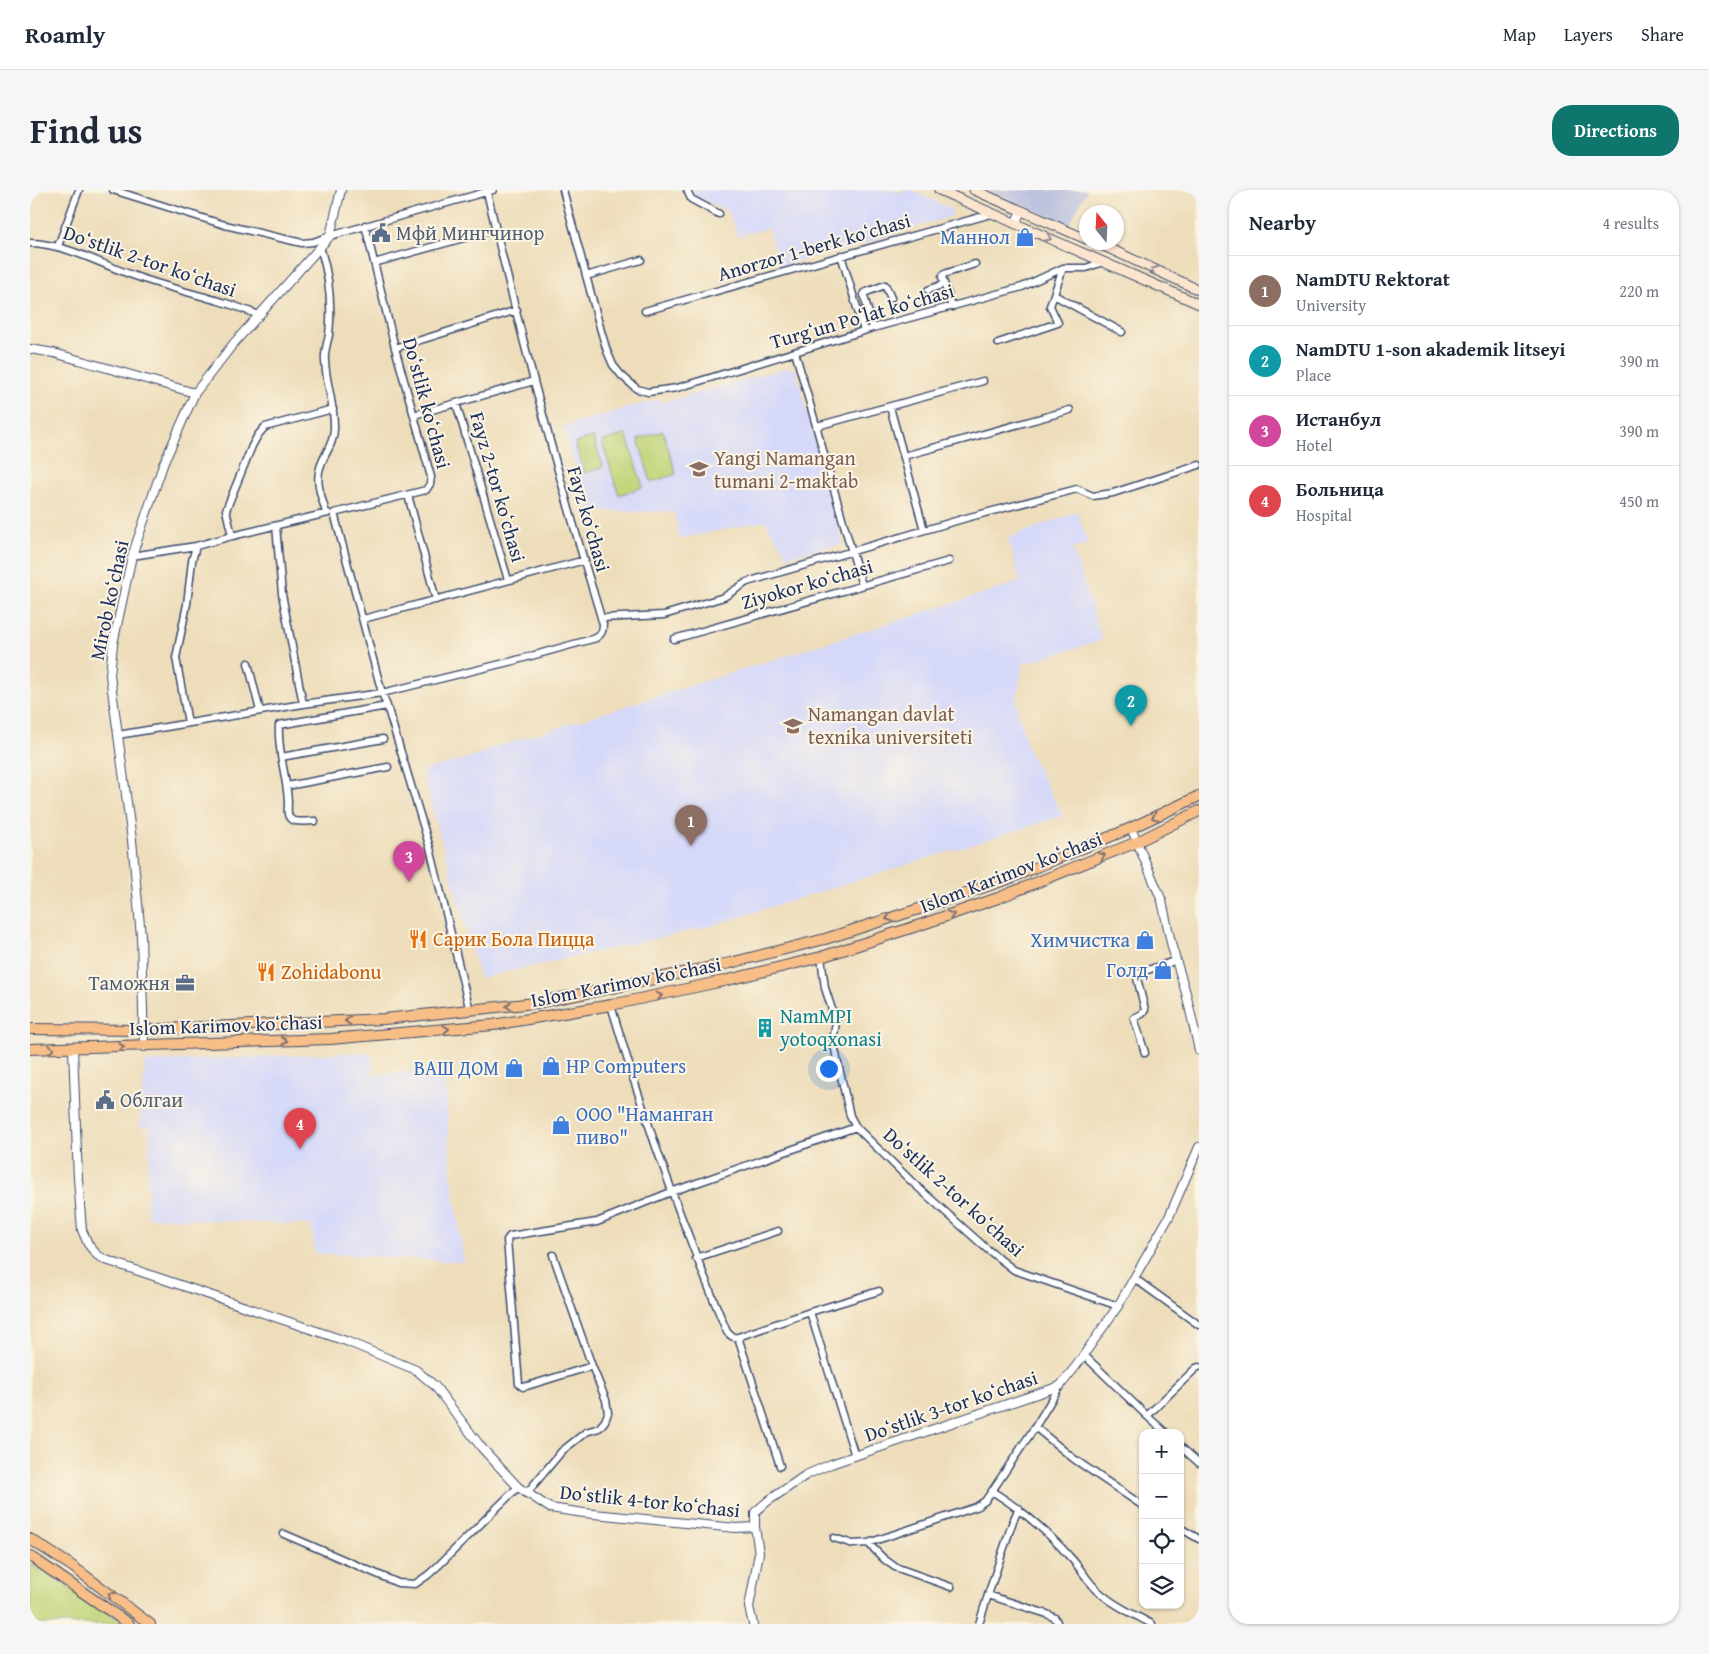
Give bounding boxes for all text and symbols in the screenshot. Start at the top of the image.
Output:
text: Roamly [25,17,105,52]
text: Map [1503,21,1536,48]
text: Layers [1564,21,1613,48]
text: Share [1641,21,1684,48]
text: Find us [30,105,143,156]
button: Directions [1552,105,1679,156]
street label: Anorzor 1-berk koʻchasi [714,205,914,288]
north arrow [1079,205,1124,250]
text: Nearby [1249,207,1316,238]
text: 4 results [1602,211,1659,235]
street label: Doʻstlik 2-tor koʻchasi [60,217,241,304]
place label: Мфй Мингчинор [396,218,544,247]
public building icon: Мфй Мингчинор [370,222,392,244]
place label: Маннол [940,222,1010,251]
shop icon: Маннол [1014,226,1036,248]
one-way arrow [1043,232,1052,243]
text: NamDTU Rektorat [1296,265,1450,293]
one-way arrow [1150,266,1159,277]
street label: Turgʻun Poʻlat koʻchasi [766,275,958,356]
text: 1 [1261,279,1269,303]
text: 220 m [1619,279,1659,303]
text: University [1296,293,1366,317]
street label: Doʻstlik koʻchasi [396,334,459,472]
text: NamDTU 1-son akademik litseyi [1296,335,1565,363]
text: 2 [1261,349,1269,373]
text: 390 m [1619,349,1659,373]
text: Place [1296,363,1331,387]
text: Истанбул [1296,405,1381,433]
street label: Fayz 2-tor koʻchasi [463,408,534,566]
text: 3 [1261,419,1269,443]
text: 390 m [1619,419,1659,443]
text: Hotel [1296,433,1332,457]
place label: Yangi Namangan tumani 2-maktab [714,443,858,495]
school or university icon: Yangi Namangan tumani 2-maktab [688,458,710,480]
street label: Fayz koʻchasi [561,463,619,576]
text: Больница [1296,475,1384,503]
text: 4 [1261,489,1269,513]
text: 450 m [1619,489,1659,513]
text: Hospital [1296,503,1352,527]
street label: Mirob koʻchasi [82,537,135,663]
street label: Ziyokor koʻchasi [738,551,877,616]
pin: 2 [1115,685,1147,726]
place label: Namangan davlat texnika universiteti [808,699,973,751]
school or university icon: Namangan davlat texnika universiteti [782,715,804,737]
pin: 1 [675,805,707,846]
one-way arrow [1151,811,1160,821]
street label: Islom Karimov koʻchasi [915,823,1107,920]
pin: 3 [393,841,425,882]
one-way arrow [1097,852,1106,862]
one-way arrow [946,911,954,921]
one-way arrow [885,913,894,923]
place label: Сарик Бола Пицца [433,924,595,953]
place label: Химчистка [1030,925,1130,954]
restaurant icon: Сарик Бола Пицца [407,928,429,950]
shop icon: Химчистка [1134,929,1156,951]
street label: Islom Karimov koʻchasi [528,949,724,1014]
place label: Голд [1106,955,1148,984]
place label: Zohidabonu [281,957,382,986]
shop icon: Голд [1152,959,1174,981]
restaurant icon: Zohidabonu [255,961,277,983]
place label: Таможня [88,968,170,997]
office icon: Таможня [174,972,196,994]
one-way arrow [654,991,663,1001]
one-way arrow [505,1000,513,1011]
place label: NamMPI yotoqxonasi [779,1001,882,1053]
street label: Islom Karimov koʻchasi [129,1007,324,1042]
one-way arrow [343,1016,351,1027]
building icon: NamMPI yotoqxonasi [754,1017,776,1039]
one-way arrow [442,1024,450,1035]
one-way arrow [280,1036,288,1046]
one-way arrow [118,1042,126,1052]
one-way arrow [48,1044,56,1054]
place label: HP Computers [566,1051,686,1080]
place label: ВАШ ДОМ [414,1053,499,1082]
shop icon: HP Computers [540,1055,562,1077]
your location [816,1056,842,1082]
shop icon: ВАШ ДОМ [503,1057,525,1079]
place label: Облгаи [120,1085,183,1114]
public building icon: Облгаи [94,1089,116,1111]
place label: ООО "Наманган пиво" [576,1099,714,1151]
pin: 4 [284,1108,316,1149]
shop icon: ООО "Наманган пиво" [550,1114,572,1136]
street label: Doʻstlik 2-tor koʻchasi [877,1120,1032,1263]
street label: Doʻstlik 3-tor koʻchasi [860,1362,1042,1449]
map controls [1139,1429,1184,1609]
button: + [1139,1429,1184,1474]
button: − [1139,1474,1184,1519]
street label: Doʻstlik 4-tor koʻchasi [558,1477,742,1524]
button: locate [1139,1519,1184,1564]
button: layers [1139,1564,1184,1609]
one-way arrow [107,1592,117,1601]

